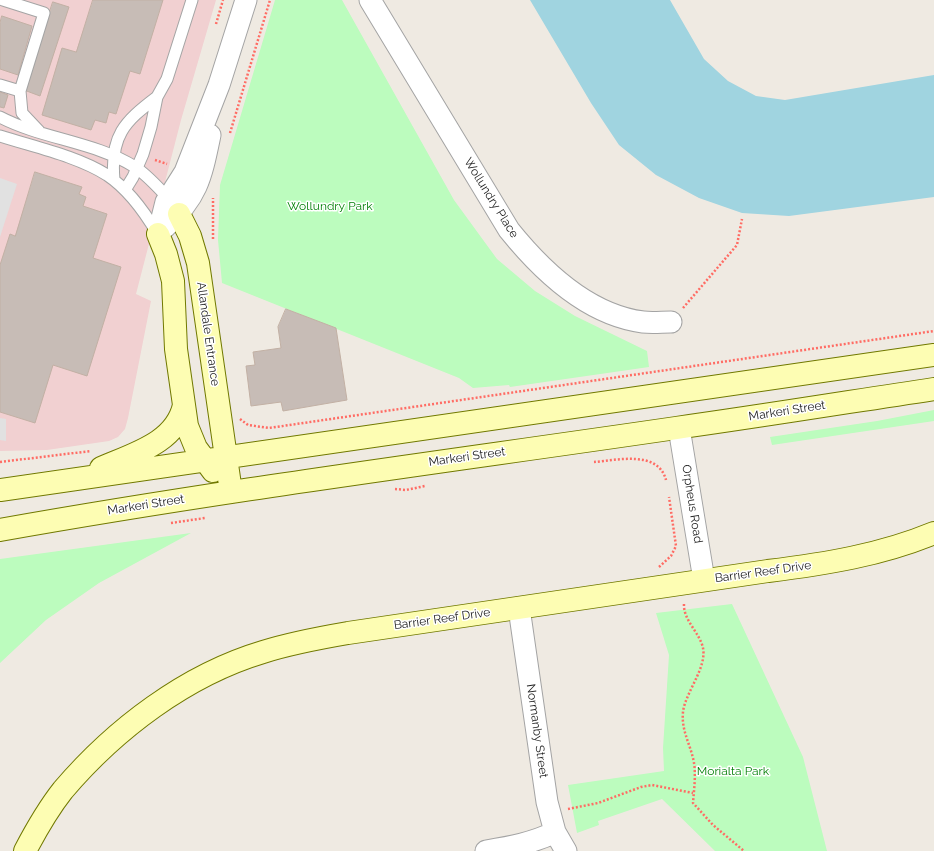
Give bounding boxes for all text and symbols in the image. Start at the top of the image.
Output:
street label: Wollundry Place [461,155,521,241]
park label: Wollundry Park [287,199,373,213]
street label: Allandale Entrance [194,281,222,387]
street label: Markeri Street [748,398,826,424]
street label: Markeri Street [428,444,506,470]
street label: Orpheus Road [679,464,705,544]
street label: Markeri Street [107,492,185,518]
street label: Barrier Reef Drive [714,558,812,586]
street label: Barrier Reef Drive [393,605,491,633]
street label: Normanby Street [523,683,551,779]
park label: Morialta Park [697,764,769,778]

